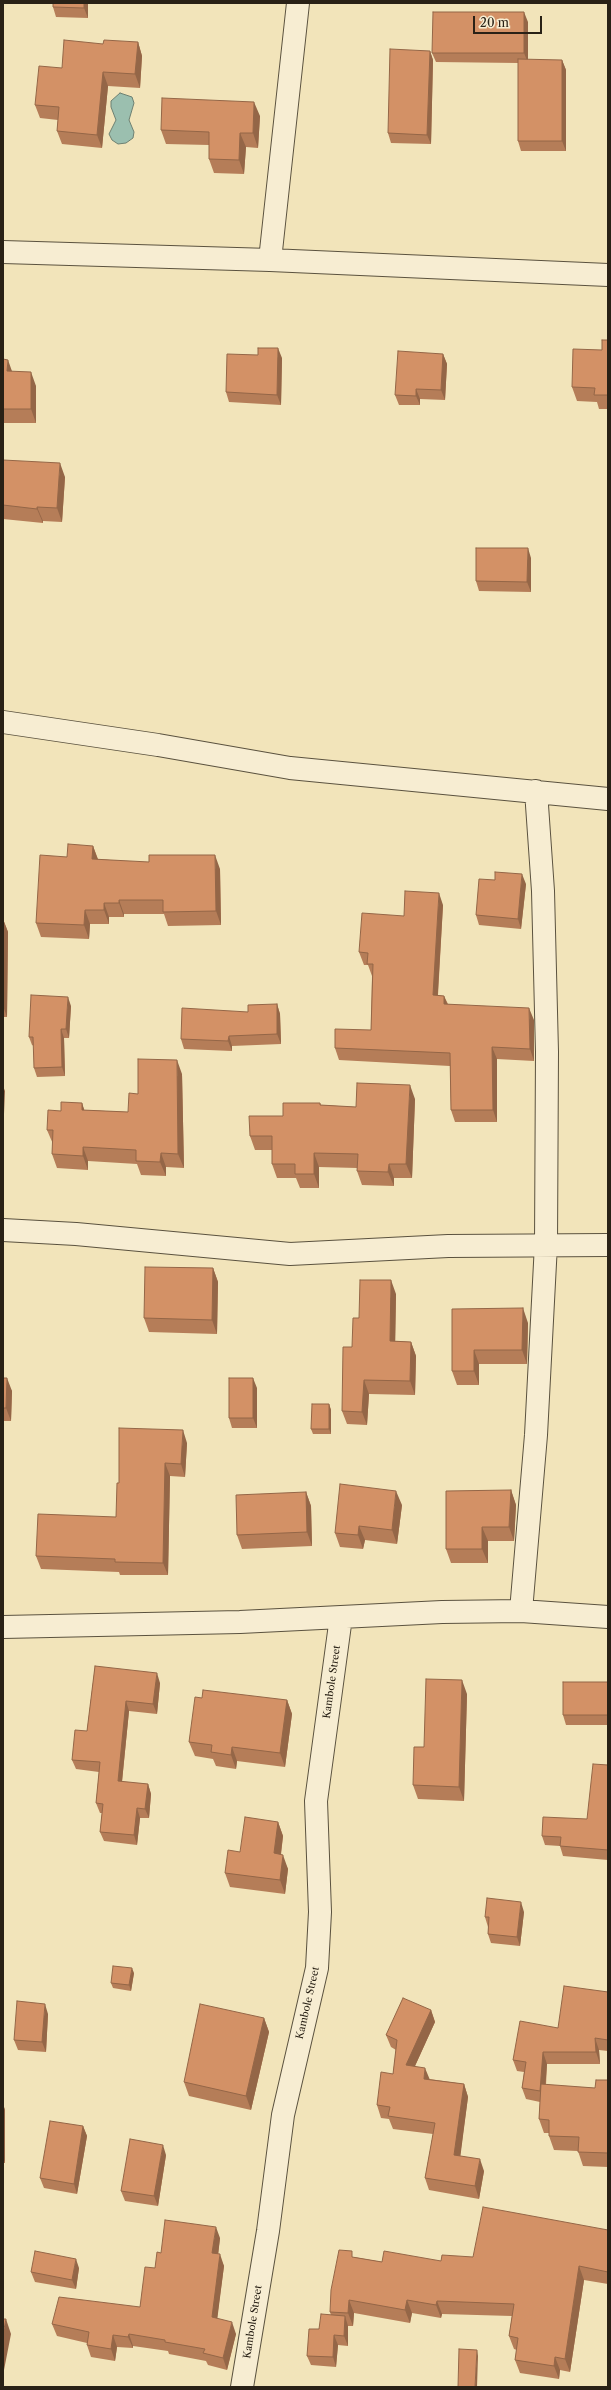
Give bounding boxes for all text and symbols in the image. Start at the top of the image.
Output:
scale bar [475,8,544,34]
text: 20 m [480,15,509,30]
street label: Kambole Street [321,1644,343,1720]
street label: Kambole Street [294,1966,322,2040]
street label: Kambole Street [241,2284,265,2360]

